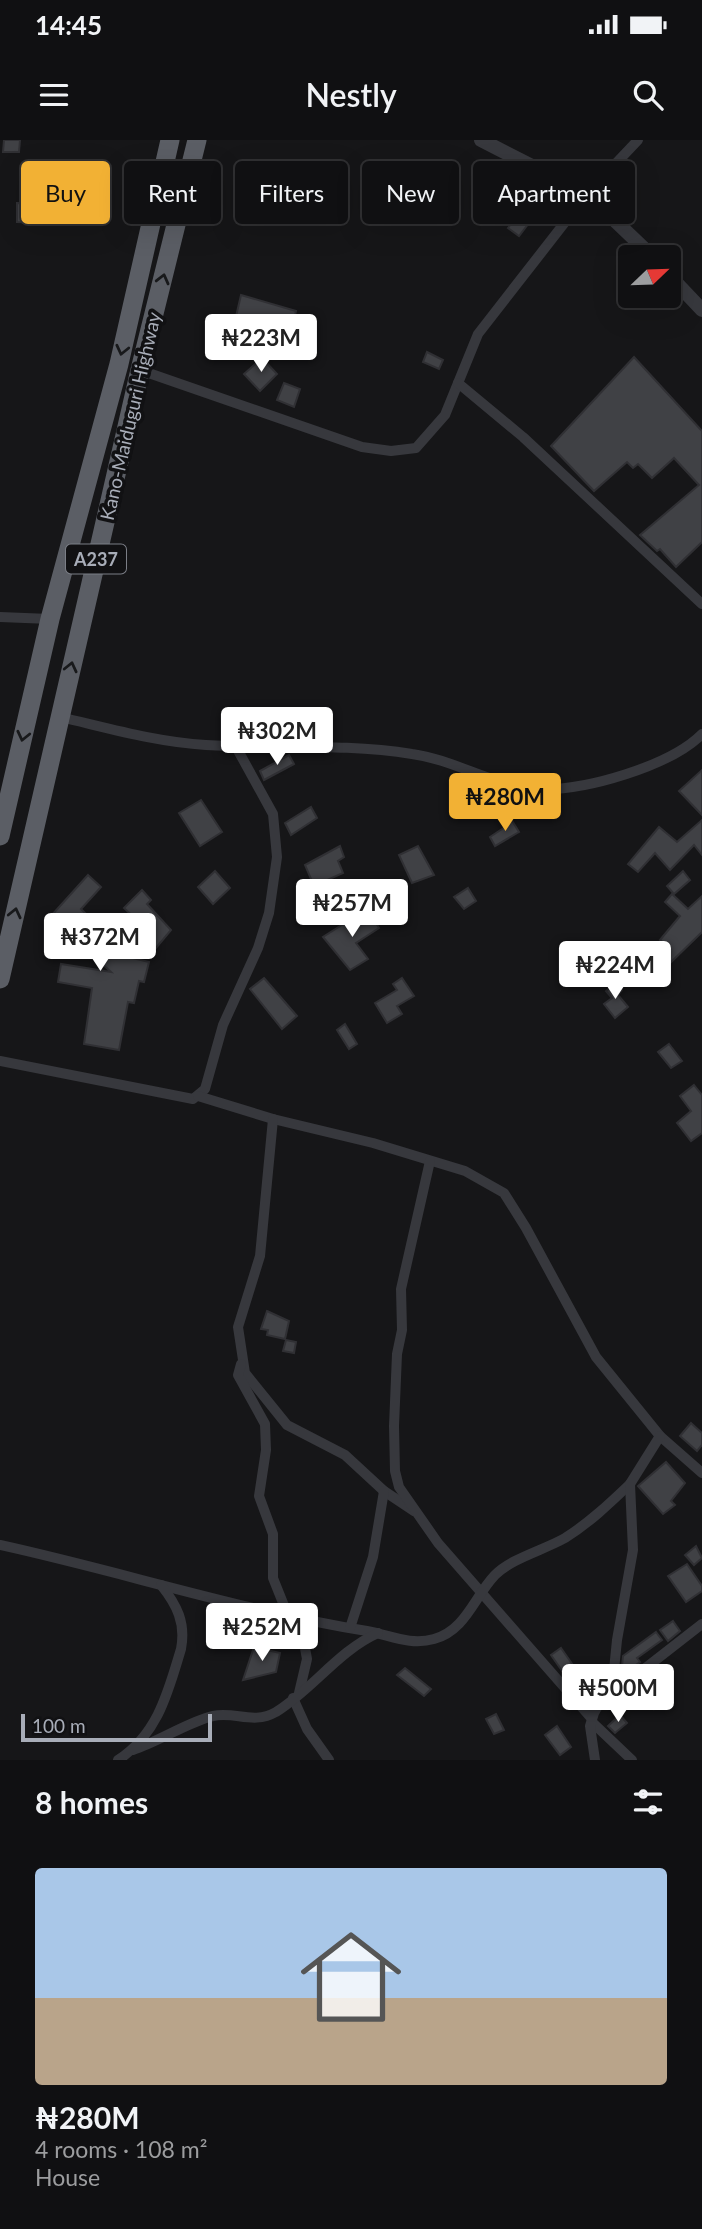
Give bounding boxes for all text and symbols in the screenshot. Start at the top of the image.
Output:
text: 14:45 [35,9,102,41]
text: Nestly [305,75,397,114]
icon: menu [35,76,73,114]
icon: search [629,76,667,114]
chip: Buy [21,161,110,224]
chip: Rent [124,161,221,224]
chip: Filters [235,161,348,224]
chip: New [362,161,459,224]
chip: Apartment [473,161,635,224]
north arrow [618,245,681,308]
map controls [618,245,681,308]
one-way arrow [154,273,169,285]
street label: Kano-Maiduguri Highway [95,309,165,522]
pin: ₦223M [212,314,310,374]
text: ₦223M [221,323,301,351]
one-way arrow [116,344,130,356]
road number: A237 [66,544,126,573]
one-way arrow [63,661,78,673]
pin: ₦302M [228,708,326,767]
text: ₦302M [237,716,317,744]
one-way arrow [17,730,31,742]
pin: ₦280M [456,774,554,833]
text: ₦280M [465,782,545,810]
pin: ₦257M [303,880,401,939]
text: ₦257M [312,888,392,916]
one-way arrow [7,907,21,919]
pin: ₦372M [51,914,149,973]
text: ₦372M [60,922,140,950]
pin: ₦224M [566,942,664,1001]
text: ₦224M [575,950,655,978]
pin: ₦252M [213,1604,311,1663]
text: ₦252M [222,1612,302,1640]
pin: ₦500M [569,1664,667,1724]
text: ₦500M [578,1673,658,1701]
scale bar [21,1711,212,1743]
text: 100 m [32,1714,86,1737]
icon: filters [629,1783,667,1821]
text: 8 homes [35,1784,148,1820]
icon: home [288,1914,414,2040]
text: ₦280M [35,2099,140,2135]
text: 4 rooms · 108 m² [35,2135,207,2163]
text: House [35,2163,100,2191]

